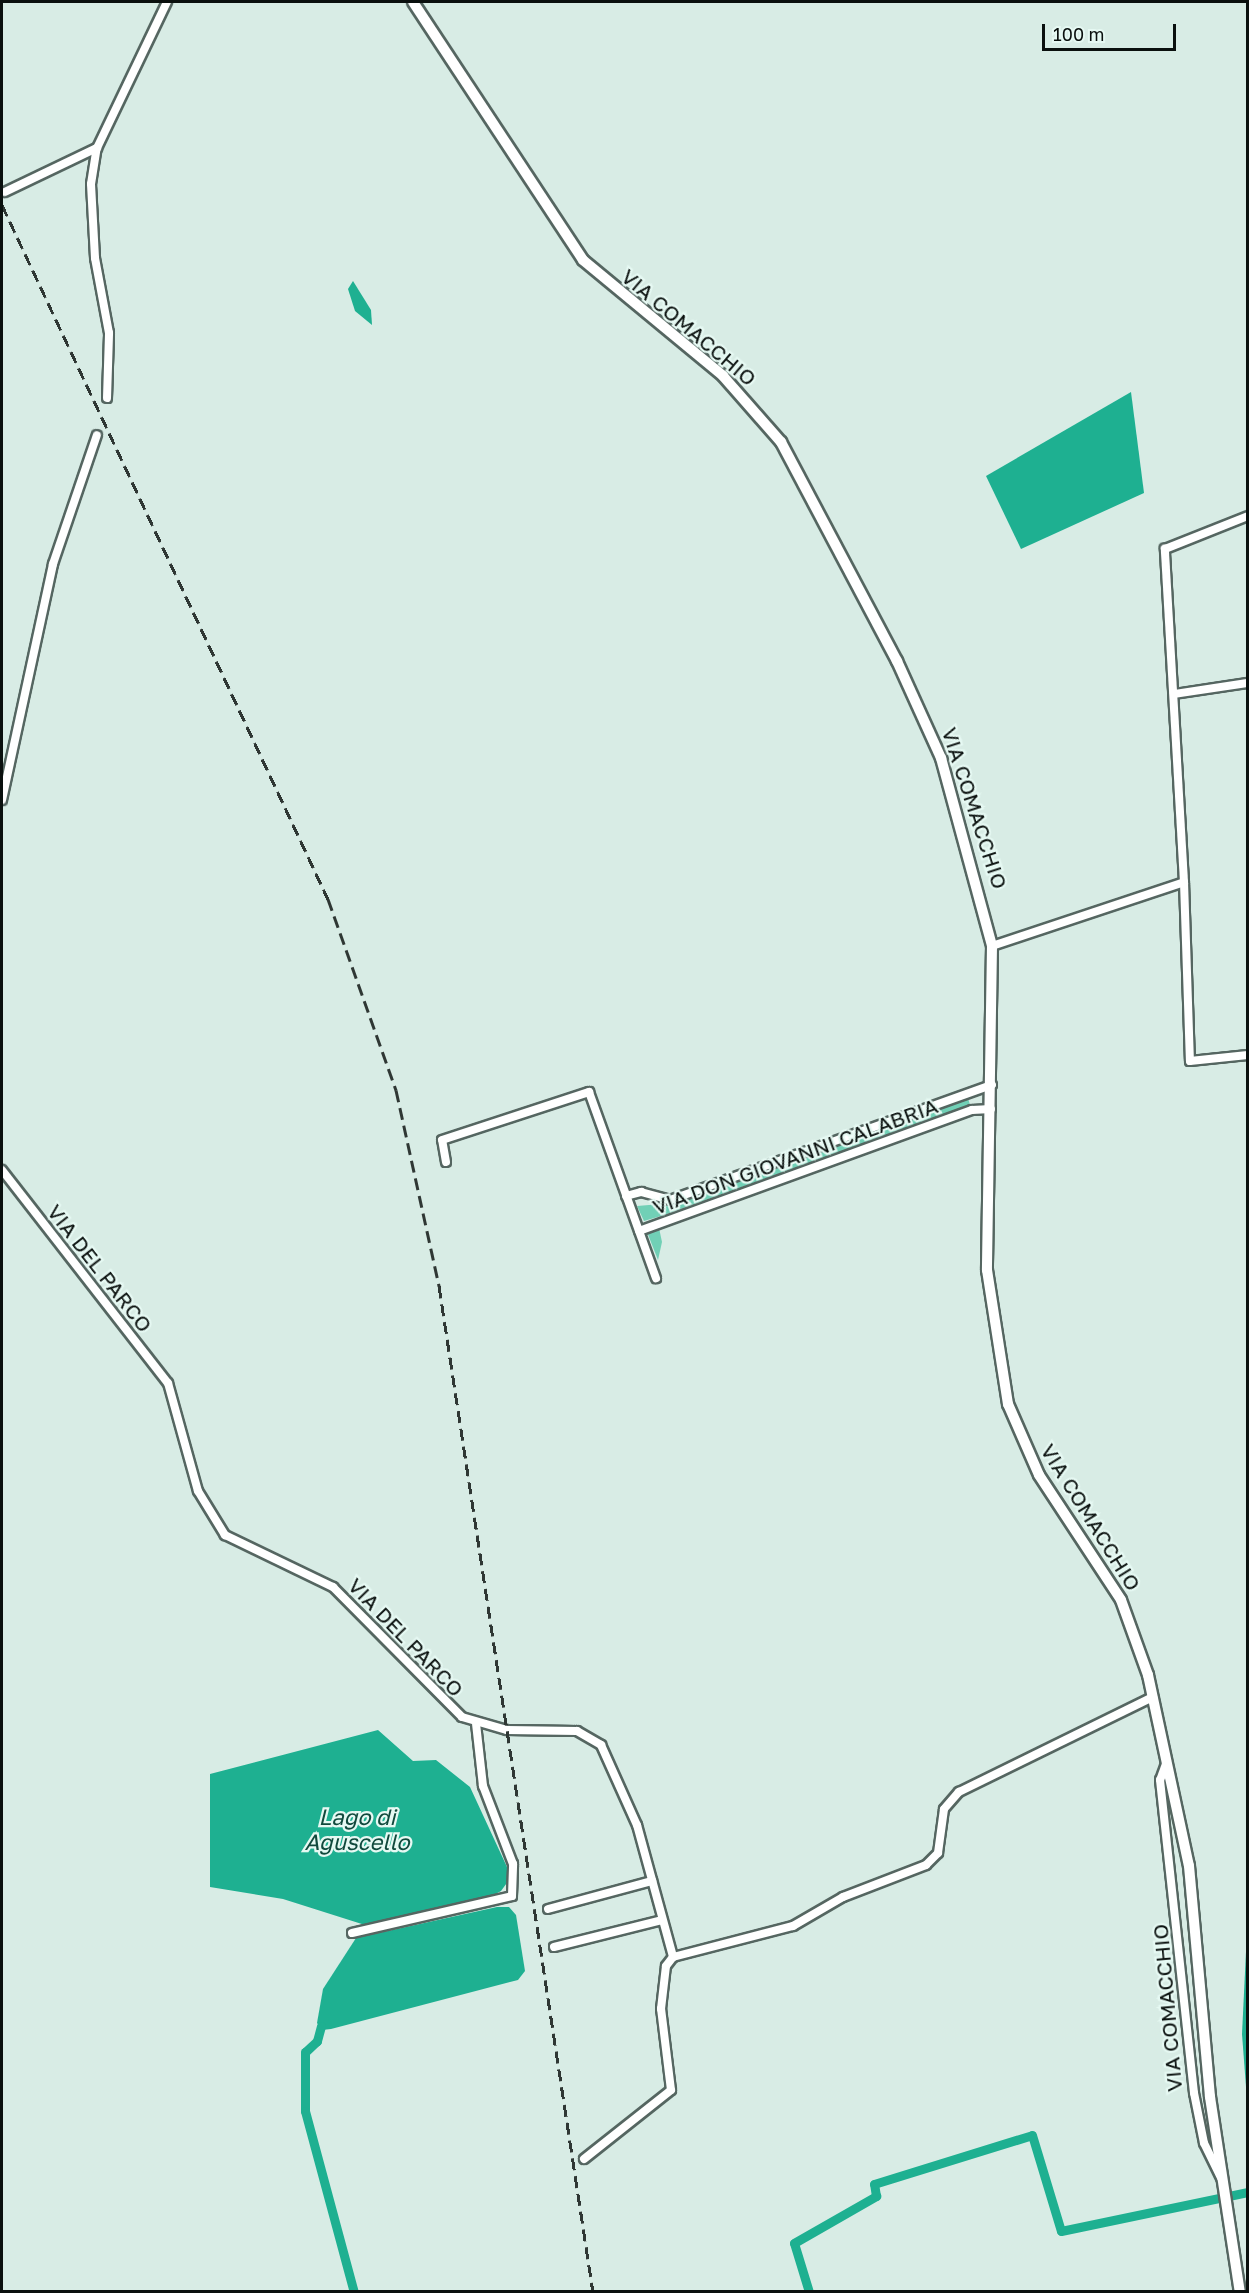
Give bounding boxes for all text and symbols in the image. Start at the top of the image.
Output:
scale bar [1045,12,1178,50]
text: 100 m [1053,23,1104,45]
street label: VIA COMACCHIO [616,263,762,391]
street label: VIA COMACCHIO [937,724,1013,892]
street label: VIA DON GIOVANNI CALABRIA [649,1093,941,1219]
street label: VIA DEL PARCO [42,1199,158,1337]
street label: VIA COMACCHIO [1036,1439,1146,1595]
street label: VIA DEL PARCO [343,1573,469,1701]
water label: Lago di Aguscello [305,1803,409,1855]
street label: VIA COMACCHIO [1147,1923,1187,2093]

